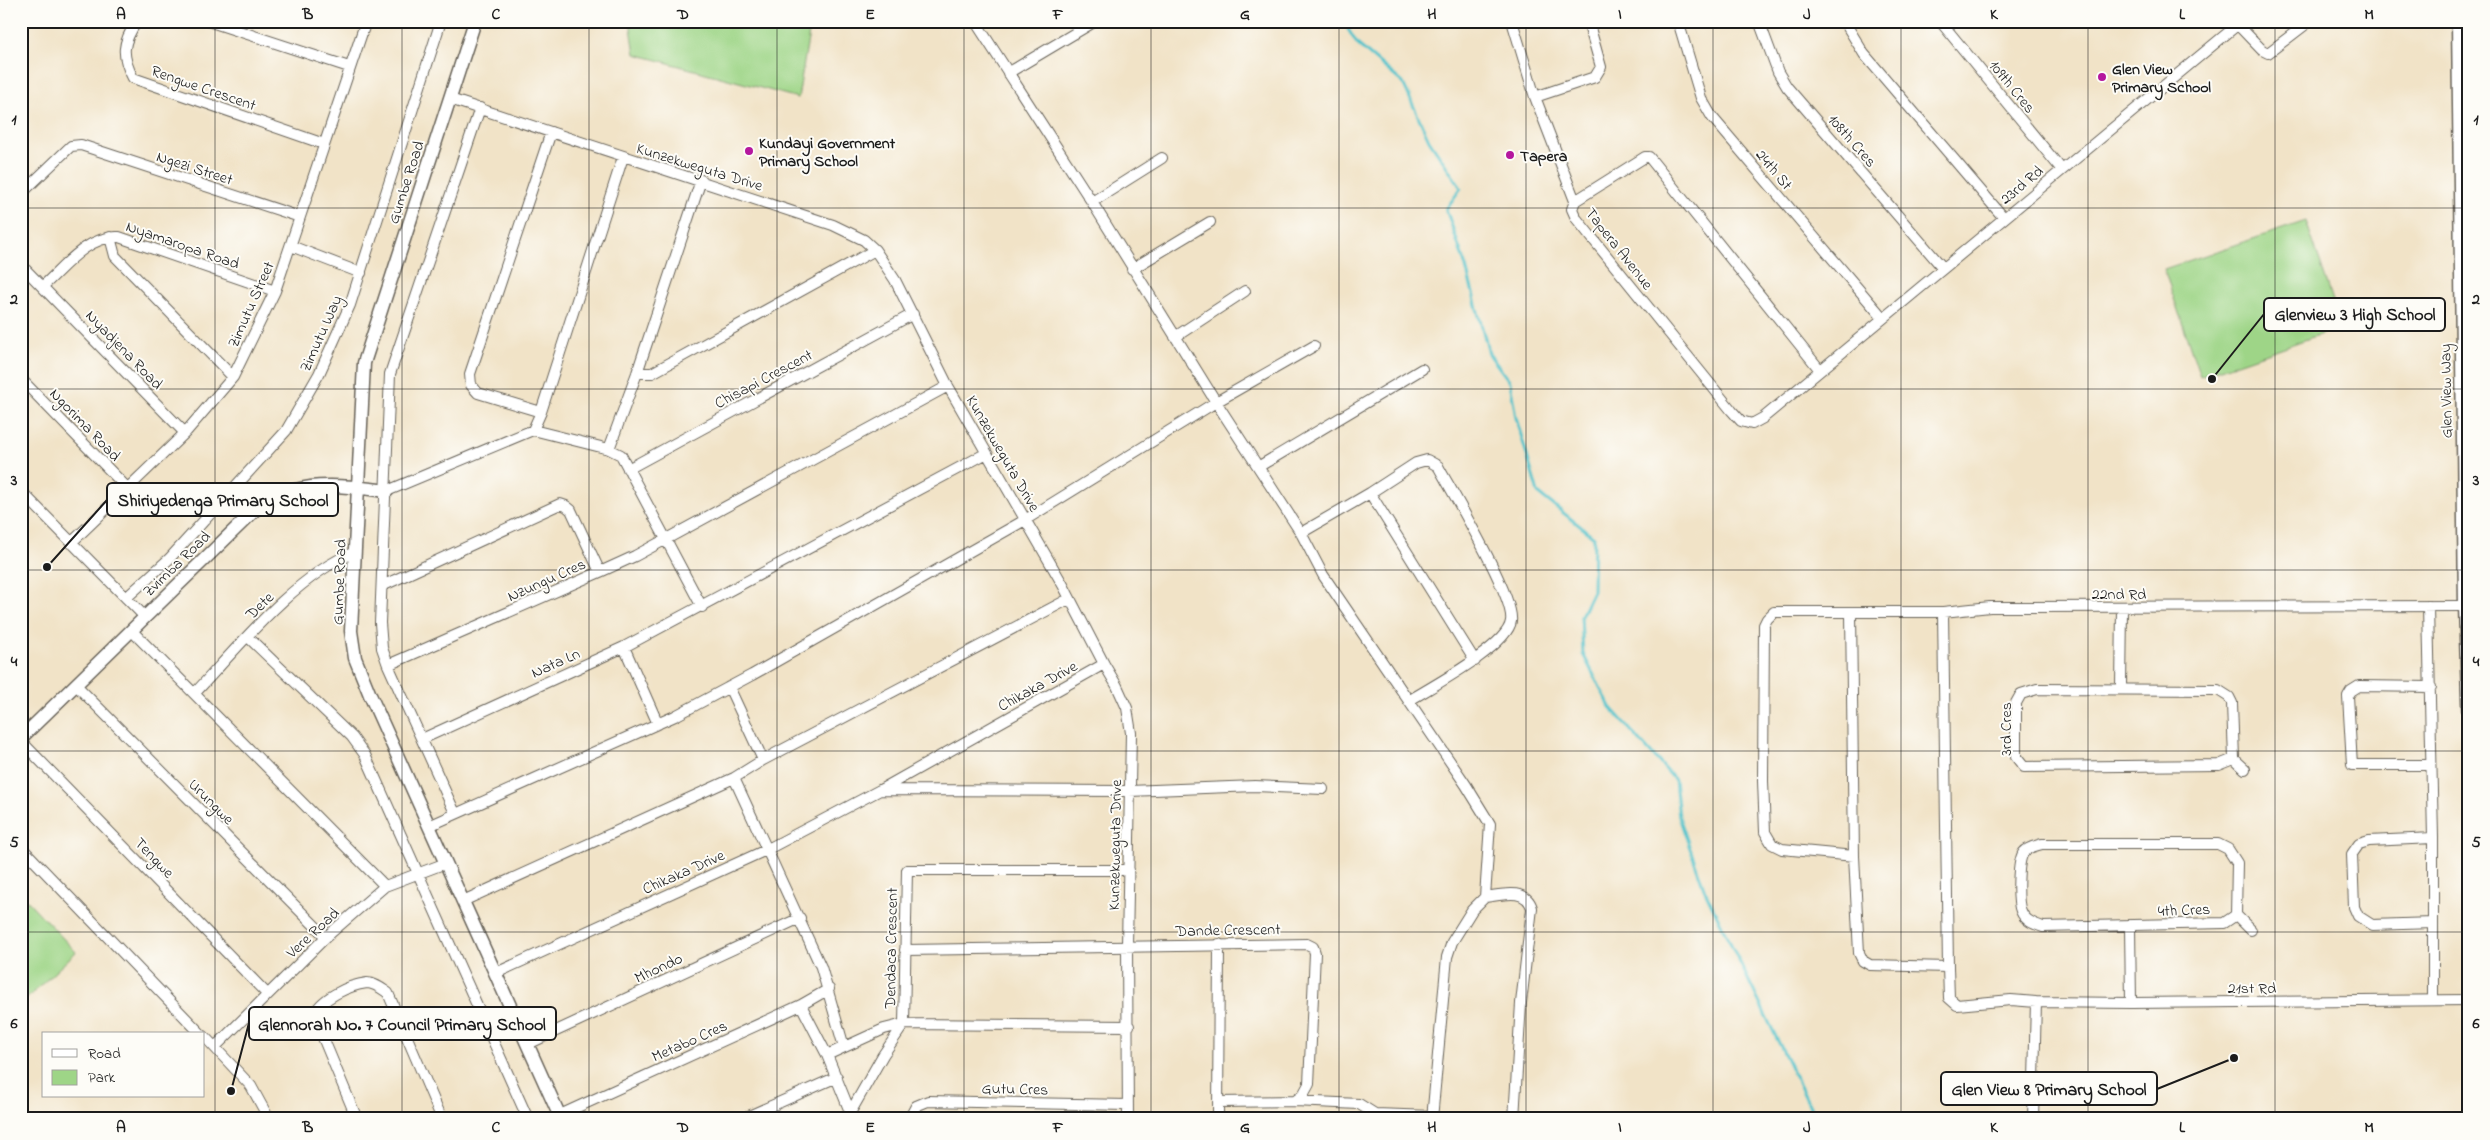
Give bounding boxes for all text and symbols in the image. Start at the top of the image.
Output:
text: A [116,3,126,27]
text: B [302,3,314,27]
text: C [492,3,501,27]
text: D [676,3,689,27]
text: E [865,3,875,27]
text: F [1052,3,1064,27]
text: G [1240,3,1250,27]
text: H [1427,3,1437,27]
text: I [1618,3,1622,27]
text: J [1803,3,1811,27]
text: K [1990,3,1999,27]
text: L [2179,3,2186,27]
text: M [2364,3,2374,27]
street label: 109th Cres [1982,55,2041,119]
place label: Glen View Primary School [2112,58,2211,101]
street label: Rengwe Crescent [148,60,260,118]
marker: Glen View Primary School [2096,71,2108,83]
text: 1 [11,108,17,132]
text: 1 [2473,108,2479,132]
street label: 108th Cres [1821,109,1882,173]
place label: Kundayi Government Primary School [759,132,896,175]
street label: Kunzekweguta Drive [633,137,766,199]
street label: Gumbe Road [382,138,432,227]
street label: Ngezi Street [153,145,236,193]
marker: Kundayi Government Primary School [743,145,755,157]
place label: Tapera [1520,145,1568,169]
street label: 24th St [1749,145,1798,197]
marker: Tapera [1504,149,1516,161]
street label: 23rd Rd [1995,160,2049,211]
street label: Tapera Avenue [1578,203,1659,296]
street label: Nyamaropa Road [122,215,242,277]
street label: Zimutu Street [222,257,282,352]
text: 2 [9,288,18,312]
text: 2 [2471,288,2480,312]
street label: Zimutu Way [294,291,349,376]
callout: Glenview 3 High School [2264,298,2445,331]
text: Glenview 3 High School [2274,303,2436,330]
street label: Nyadjena Road [79,305,168,396]
street label: Chisapi Crescent [711,343,818,416]
street label: Glen View Way [2434,343,2460,438]
street label: Ngorima Road [43,383,126,468]
street label: Kunzekweguta Drive [959,391,1046,517]
text: 3 [10,469,18,493]
text: 3 [2472,469,2480,493]
callout: Shiriyedenga Primary School [107,483,338,516]
text: Shiriyedenga Primary School [118,489,328,516]
street label: Zvimba Road [138,526,217,603]
street label: Gumbe Road [327,539,353,625]
street label: Nzungu Cres [504,553,590,609]
street label: 22nd Rd [2092,583,2146,607]
street label: Dete [240,586,281,627]
street label: Nata Ln [528,642,584,685]
text: 4 [10,650,18,674]
text: 4 [2472,650,2480,674]
street label: Chikaka Drive [994,655,1083,719]
street label: 3rd Cres [1995,702,2019,756]
street label: Urungwe [182,774,240,832]
street label: Kunzekweguta Drive [1103,778,1129,911]
text: 5 [9,831,19,855]
text: 5 [2471,831,2481,855]
street label: Tengwe [128,832,180,885]
street label: Chikaka Drive [639,844,730,902]
street label: Dendaca Crescent [879,887,905,1010]
street label: 4th Cres [2157,898,2211,924]
street label: Vere Road [280,902,346,965]
street label: Dande Crescent [1174,918,1281,944]
street label: Mhondo [631,947,687,990]
street label: 21st Rd [2228,977,2276,1001]
callout: Glennorah No. 7 Council Primary School [249,1007,556,1040]
text: 6 [9,1012,18,1036]
text: 6 [2471,1012,2480,1036]
text: Glennorah No. 7 Council Primary School [258,1013,546,1040]
street label: Metabo Cres [648,1014,732,1069]
legend [42,1032,205,1098]
text: Road [88,1043,121,1065]
text: Park [88,1067,116,1089]
callout: Glen View 8 Primary School [1941,1072,2157,1105]
street label: Gutu Cres [981,1077,1049,1103]
text: Glen View 8 Primary School [1951,1078,2147,1105]
text: A [116,1116,126,1140]
text: B [302,1116,314,1140]
text: C [492,1116,501,1140]
text: D [676,1116,689,1140]
text: E [865,1116,875,1140]
text: F [1052,1116,1064,1140]
text: G [1240,1116,1250,1140]
text: H [1427,1116,1437,1140]
text: I [1618,1116,1622,1140]
text: J [1803,1116,1811,1140]
text: K [1990,1116,1999,1140]
text: L [2179,1116,2186,1140]
text: M [2364,1116,2374,1140]

